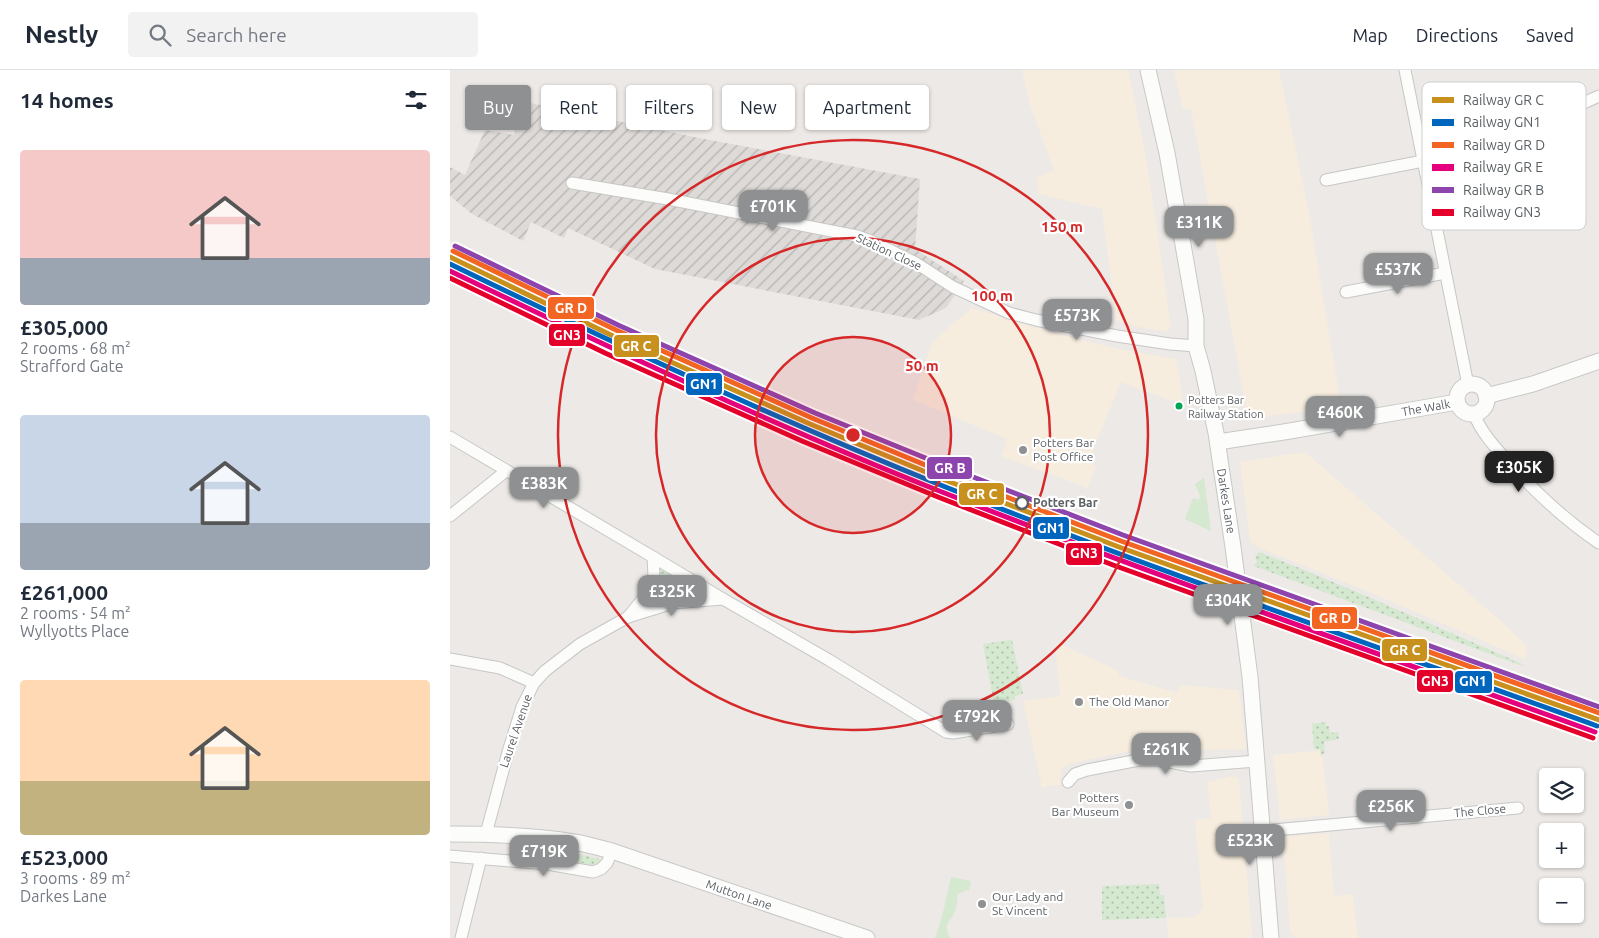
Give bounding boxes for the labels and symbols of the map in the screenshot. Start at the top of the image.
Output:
legend [1422,82,1586,230]
text: Railway GR C [1463,92,1544,108]
text: Railway GN1 [1463,114,1541,130]
text: Railway GR D [1463,137,1545,153]
text: Railway GR E [1463,159,1543,175]
text: Railway GR B [1463,182,1544,198]
pin: £701K [738,190,808,232]
text: Railway GN3 [1463,204,1541,220]
pin: £311K [1164,206,1234,248]
text: 150 m [1041,218,1083,235]
street label: Station Close [854,231,924,272]
pin: £537K [1363,252,1433,295]
text: 100 m [971,287,1013,304]
line badge: GR D [547,296,595,320]
pin: £573K [1042,298,1112,341]
text: GR D [555,300,587,316]
line badge: GN3 [548,323,586,347]
text: GN3 [553,327,581,343]
line badge: GR C [613,334,660,358]
text: GR C [620,338,652,354]
text: 50 m [905,357,939,374]
line badge: GN1 [685,372,723,396]
text: GN1 [690,376,718,392]
place label: Potters Bar Railway Station [1188,394,1263,420]
pin: £460K [1305,396,1375,438]
street label: The Walk [1401,397,1451,418]
marker: Potters Bar Railway Station [1174,401,1184,411]
centre of rings [844,426,862,444]
place label: Potters Bar Post Office [1033,436,1094,463]
marker: Potters Bar Post Office [1017,444,1029,456]
pin: £305K [1484,450,1554,493]
line badge: GR B [926,456,973,480]
text: GR B [934,460,966,476]
pin: £383K [509,466,579,509]
street label: Darkes Lane [1215,468,1238,534]
line badge: GR C [958,482,1005,506]
text: GR C [966,486,998,502]
marker: Potters Bar [1015,496,1029,510]
place label: Potters Bar [1033,496,1098,509]
line badge: GN1 [1032,516,1070,540]
text: GN1 [1037,520,1065,536]
line badge: GN3 [1065,542,1103,566]
text: GN3 [1070,545,1098,561]
pin: £325K [637,574,707,617]
pin: £304K [1193,584,1263,626]
line badge: GR D [1311,606,1358,630]
text: GR D [1319,610,1351,626]
line badge: GR C [1381,638,1428,662]
text: GR C [1389,642,1421,658]
line badge: GN3 [1416,669,1454,693]
line badge: GN1 [1454,670,1493,694]
text: GN3 [1421,673,1449,689]
text: GN1 [1459,673,1487,689]
street label: Laurel Avenue [497,692,534,769]
place label: The Old Manor [1089,695,1170,708]
marker: The Old Manor [1073,696,1085,708]
pin: £792K [942,700,1012,742]
pin: £261K [1131,732,1201,775]
pin: £256K [1356,790,1426,832]
place label: Potters Bar Museum [1052,791,1119,818]
marker: Potters Bar Museum [1123,799,1135,811]
street label: The Close [1453,802,1507,819]
pin: £523K [1215,824,1285,866]
pin: £719K [509,834,579,877]
street label: Mutton Lane [704,877,774,912]
place label: Our Lady and St Vincent [992,890,1063,917]
marker: Our Lady and St Vincent [976,898,988,910]

